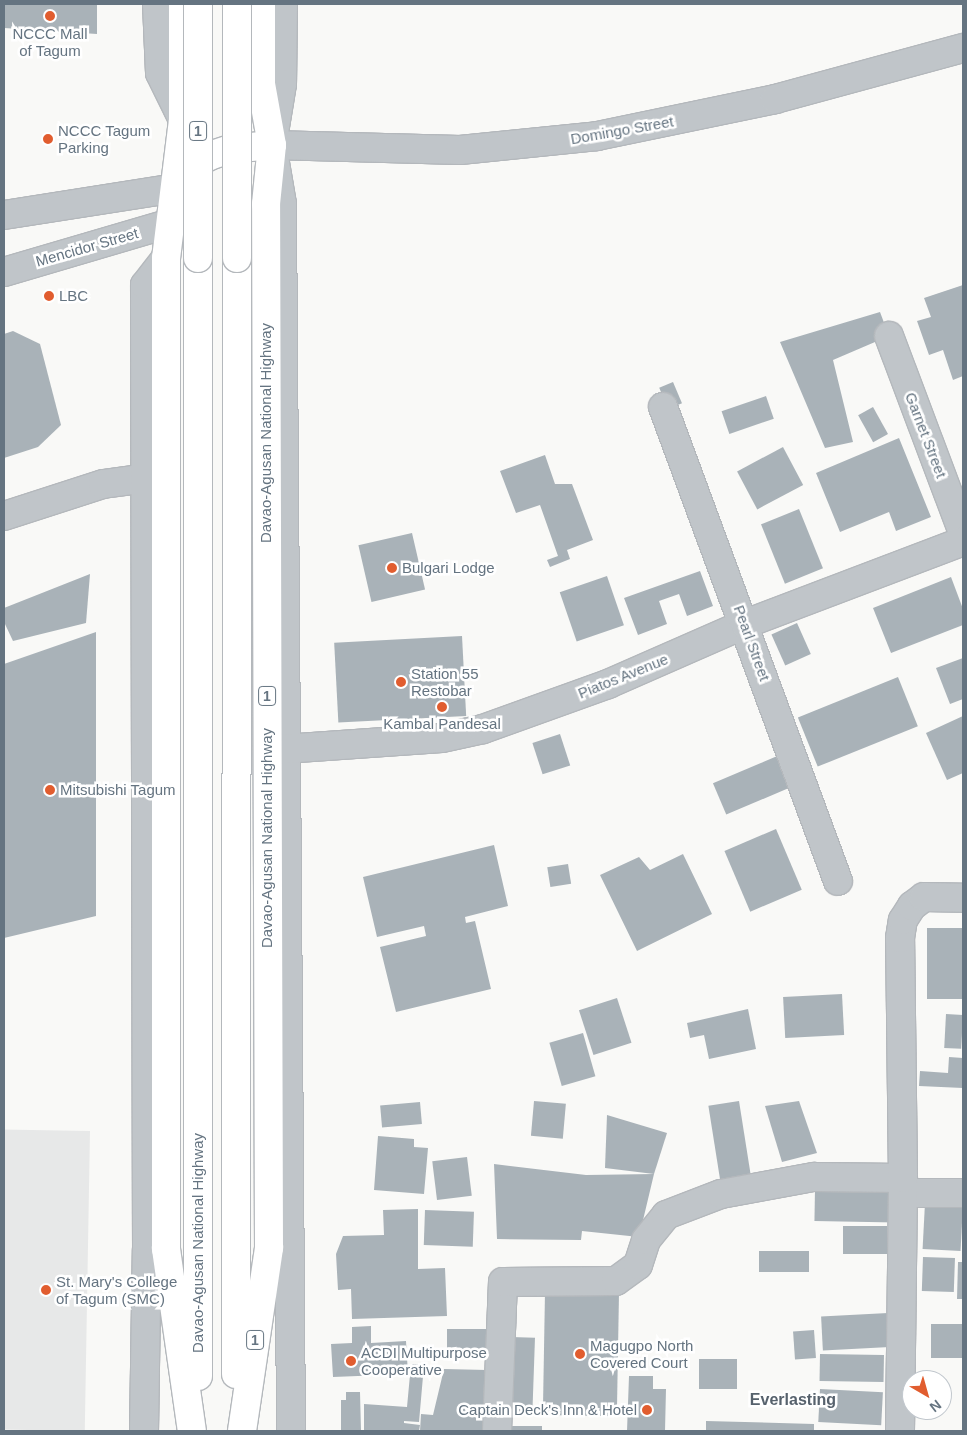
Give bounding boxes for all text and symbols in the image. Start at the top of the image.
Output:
marker: NCCC Mall of Tagum [44,10,56,22]
place label: NCCC Mall of Tagum [12,24,88,59]
street label: Domingo Street [569,112,675,148]
road number: 1 [188,120,208,142]
place label: NCCC Tagum Parking [58,121,151,156]
marker: NCCC Tagum Parking [42,133,54,145]
street label: Mencidor Street [34,224,140,270]
place label: LBC [59,287,88,305]
marker: LBC [43,290,55,302]
street label: Davao-Agusan National Highway [257,323,275,543]
street label: Garnet Street [901,390,951,480]
place label: Bulgari Lodge [402,559,495,577]
marker: Bulgari Lodge [386,562,398,574]
street label: Pearl Street [730,603,774,683]
street label: Piatos Avenue [575,650,671,702]
place label: Station 55 Restobar [411,664,479,699]
marker: Station 55 Restobar [395,676,407,688]
road number: 1 [257,684,277,708]
marker: Kambal Pandesal [436,701,448,713]
place label: Kambal Pandesal [383,715,501,733]
street label: Davao-Agusan National Highway [258,728,276,948]
place label: Mitsubishi Tagum [60,781,176,799]
marker: Mitsubishi Tagum [44,784,56,796]
street label: Davao-Agusan National Highway [189,1133,207,1353]
place label: St. Mary's College of Tagum (SMC) [56,1272,177,1307]
marker: St. Mary's College of Tagum (SMC) [40,1284,52,1296]
road number: 1 [245,1328,265,1352]
place label: Magugpo North Covered Court [590,1336,693,1371]
place label: ACDI Multipurpose Cooperative [361,1343,487,1378]
marker: Magugpo North Covered Court [574,1348,586,1360]
marker: ACDI Multipurpose Cooperative [345,1355,357,1367]
north arrow [902,1370,952,1420]
district label: Everlasting [750,1390,836,1410]
text: N [927,1397,945,1415]
place label: Captain Deck's Inn & Hotel [458,1401,637,1419]
marker: Captain Deck's Inn & Hotel [641,1404,653,1416]

